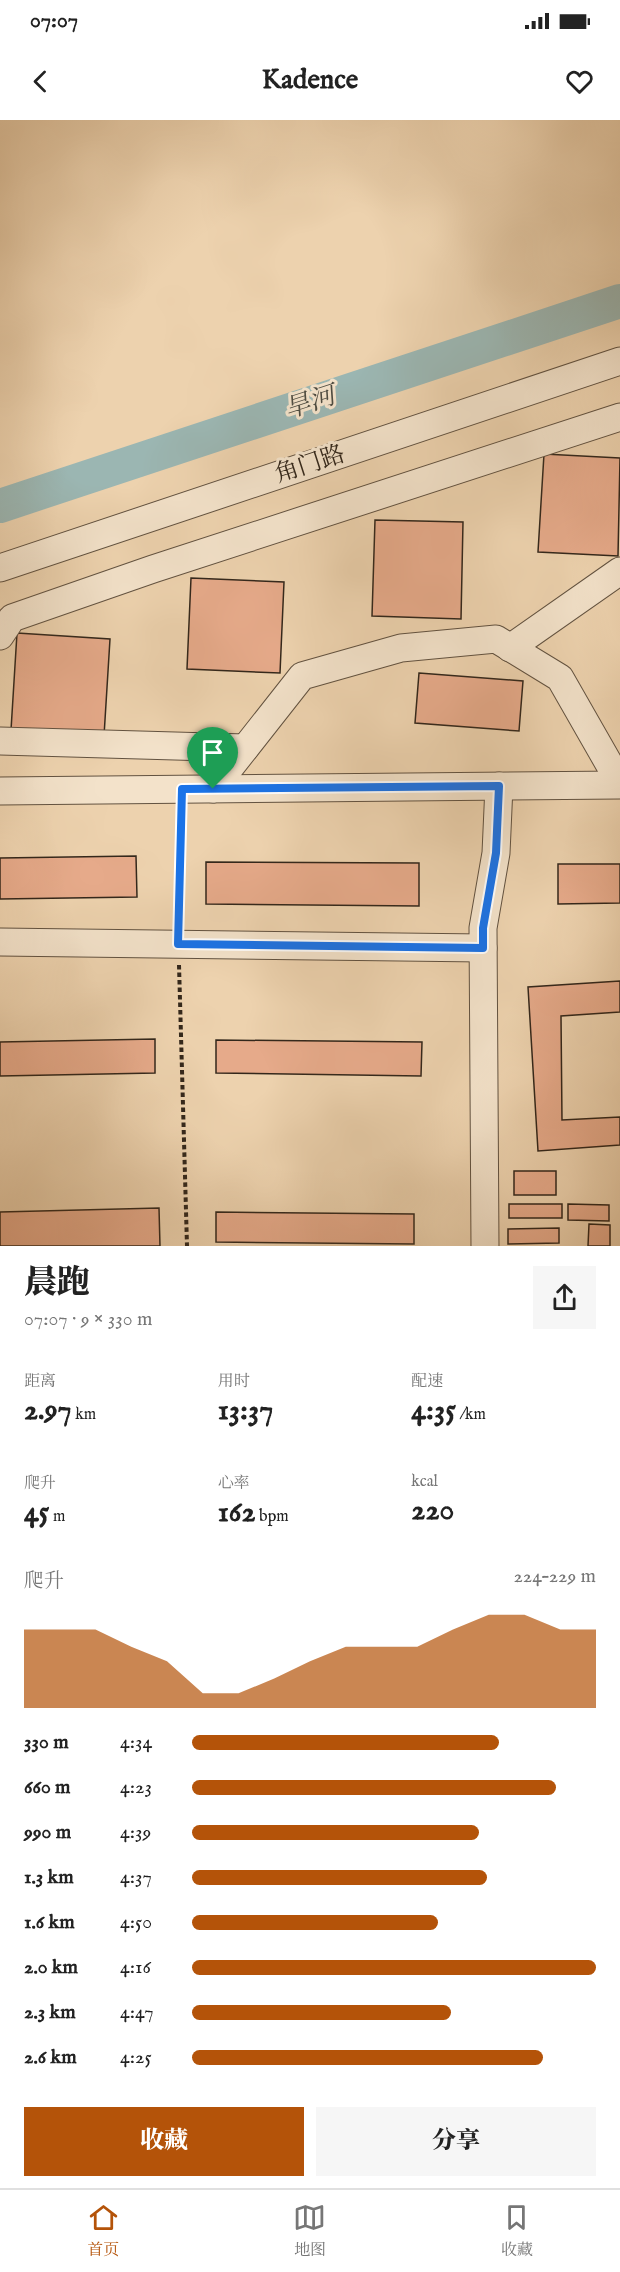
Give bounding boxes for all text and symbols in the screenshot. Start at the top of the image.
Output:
text: 07:07 [30,7,78,35]
text: Kadence [262,64,358,98]
icon: back [24,65,57,98]
icon: heart [563,65,596,98]
water label: 旱河 [280,378,344,427]
street label: 角门路 [271,439,349,491]
pin [187,727,238,789]
icon: arrive [196,736,229,769]
text: 晨跑 [24,1263,90,1305]
button: share [533,1266,596,1329]
text: 07:07 · 9 × 330 m [24,1307,152,1332]
text: 距离 [24,1372,56,1392]
text: 用时 [218,1372,250,1392]
text: 配速 [411,1372,443,1392]
text: 2.97 [24,1392,72,1430]
text: 13:37 [218,1392,273,1430]
text: 4:35 [411,1392,456,1430]
text: km [72,1405,96,1425]
text: /km [456,1405,486,1425]
text: kcal [411,1472,438,1492]
text: 爬升 [24,1474,56,1494]
text: 心率 [218,1474,250,1494]
text: 220 [411,1492,454,1530]
text: 45 [24,1494,49,1532]
text: 162 [218,1494,256,1532]
text: m [49,1507,65,1527]
text: bpm [256,1507,289,1527]
text: 224–229 m [513,1564,596,1589]
text: 爬升 [24,1569,64,1594]
text: 330 m [24,1730,69,1755]
text: 4:34 [120,1730,152,1755]
text: 660 m [24,1775,71,1800]
text: 4:23 [120,1775,152,1800]
text: 990 m [24,1820,71,1845]
text: 4:39 [120,1820,151,1845]
text: 1.3 km [24,1865,74,1890]
text: 4:37 [120,1865,152,1890]
text: 1.6 km [24,1910,75,1935]
text: 4:50 [120,1910,152,1935]
text: 2.0 km [24,1955,78,1980]
text: 4:16 [120,1955,151,1980]
text: 2.3 km [24,2000,76,2025]
text: 4:47 [120,2000,154,2025]
text: 2.6 km [24,2045,77,2070]
text: 4:25 [120,2045,152,2070]
button: 收藏 [24,2107,304,2176]
button: 分享 [316,2107,596,2176]
tab: 首页 [87,2201,120,2261]
tab: 地图 [293,2201,326,2261]
tab: 收藏 [500,2201,533,2261]

